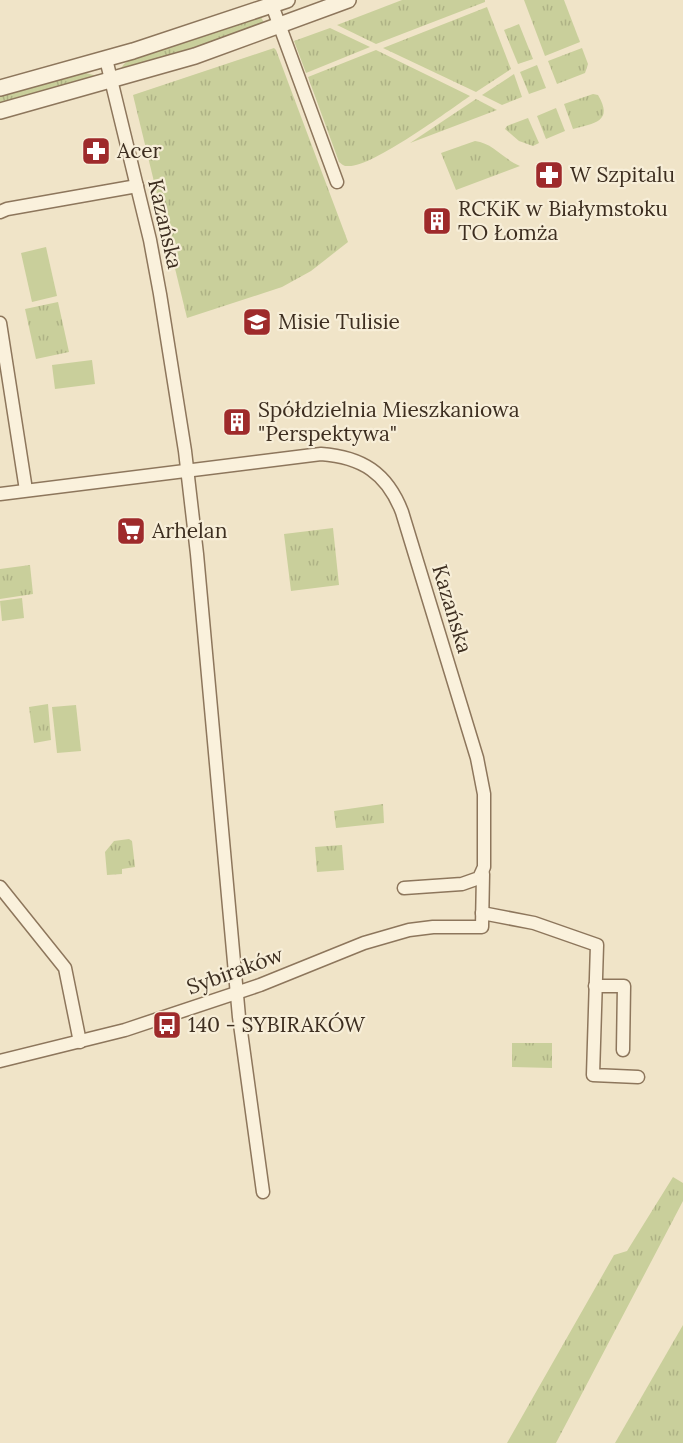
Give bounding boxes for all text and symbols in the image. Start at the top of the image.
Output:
pharmacy icon: Acer [80,135,112,167]
place label: Acer [116,137,162,164]
pharmacy icon: W Szpitalu [533,159,565,191]
place label: W Szpitalu [570,161,675,188]
street label: Kazańska [142,176,189,272]
place label: RCKiK w Białymstoku TO Łomża [458,195,668,246]
building icon: RCKiK w Białymstoku TO Łomża [421,205,453,237]
school or university icon: Misie Tulisie [241,306,273,338]
place label: Misie Tulisie [278,308,400,335]
place label: Spółdzielnia Mieszkaniowa "Perspektywa" [258,396,520,447]
building icon: Spółdzielnia Mieszkaniowa "Perspektywa" [221,406,253,438]
supermarket icon: Arhelan [115,515,147,547]
place label: Arhelan [151,517,228,544]
street label: Kazańska [426,561,479,657]
street label: Sybiraków [183,941,287,1000]
bus stop icon: 140 - SYBIRAKÓW [151,1009,183,1041]
place label: 140 - SYBIRAKÓW [188,1011,366,1038]

